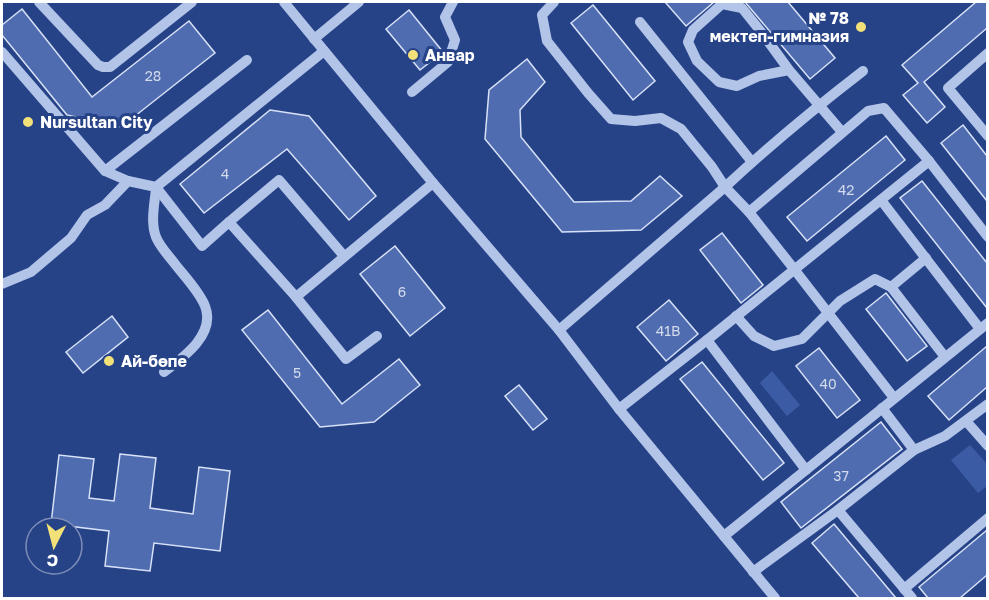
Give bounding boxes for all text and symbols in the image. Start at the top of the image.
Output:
place label: № 78 мектеп-гимназия [710,8,849,46]
marker: № 78 мектеп-гимназия [854,20,868,34]
place label: Анвар [425,45,475,65]
marker: Анвар [406,48,420,62]
house number: 28 [145,67,161,84]
place label: Nursultan City [40,112,153,132]
marker: Nursultan City [21,115,35,129]
house number: 4 [221,165,229,182]
house number: 42 [838,181,854,198]
house number: 6 [398,283,406,300]
house number: 41В [656,322,680,339]
place label: Ай-бөпе [121,351,187,371]
marker: Ай-бөпе [102,354,116,368]
house number: 5 [293,364,301,381]
house number: 40 [819,375,837,392]
house number: 37 [833,467,849,484]
north arrow [24,516,84,576]
text: С [46,550,59,571]

